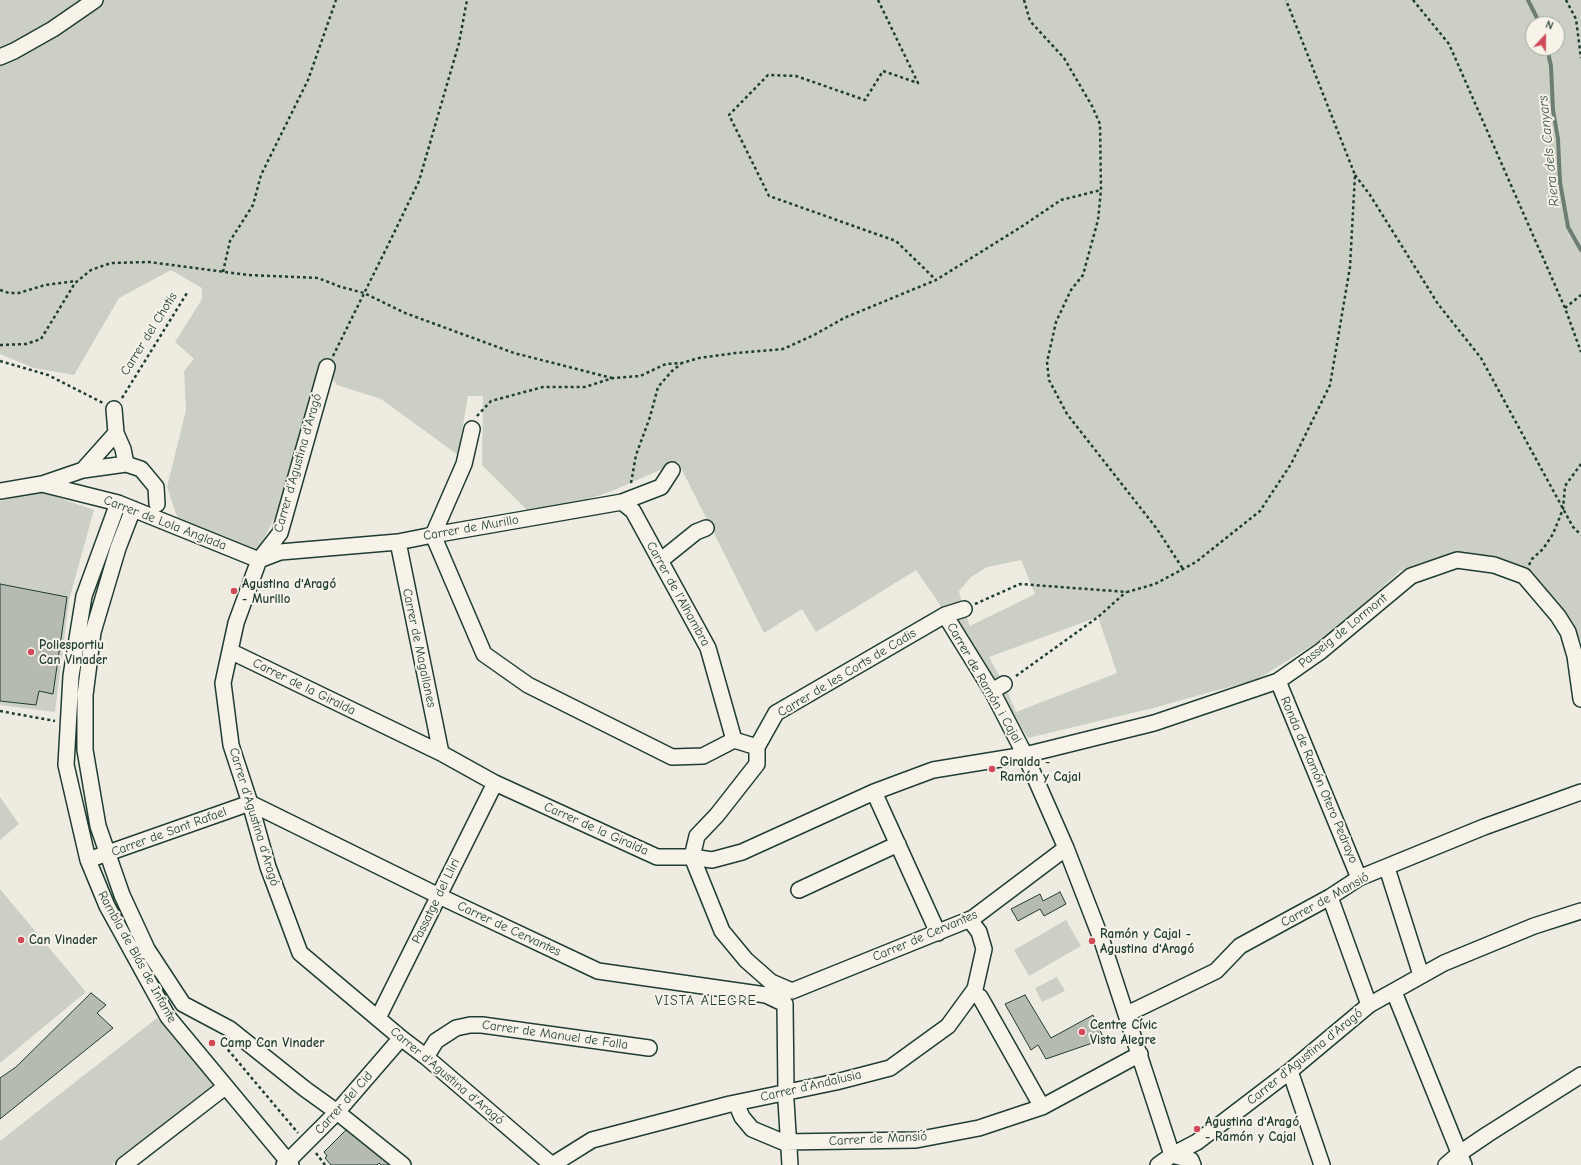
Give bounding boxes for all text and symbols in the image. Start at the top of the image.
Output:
north arrow [1525,16,1565,56]
text: N [1544,18,1555,33]
water label: Riera dels Canyars [1535,94,1563,208]
street label: Carrer del Chotis [117,290,181,378]
street label: Carrer d'Agustina d'Aragó [271,392,325,534]
street label: Carrer de Lola Anglada [101,492,229,554]
street label: Carrer de Murillo [422,512,520,544]
street label: Carrer de l'Alhambra [643,539,713,649]
place label: Agustina d'Aragó - Murillo [242,576,336,607]
marker: Agustina d'Aragó - Murillo [229,586,239,596]
street label: Carrer de Magallanes [399,587,439,709]
street label: Passeig de Lormont [1296,590,1390,672]
street label: Carrer de Ramón i Cajal [943,620,1025,746]
street label: Carrer de les Corts de Cadis [775,625,919,721]
place label: Poliesportiu Can Vinader [39,637,107,668]
marker: Poliesportiu Can Vinader [26,647,36,657]
street label: Carrer de la Giralda [250,655,358,719]
street label: Ronda de Ramón Otero Pedrayo [1277,694,1361,866]
street label: Carrer d'Agustina d'Aragó [225,746,283,888]
place label: Giralda - Ramón y Cajal [1000,754,1081,785]
marker: Giralda - Ramón y Cajal [987,764,997,774]
street label: Carrer de la Giralda [541,799,651,859]
street label: Carrer de Sant Rafael [109,804,229,860]
street label: Passatge del Lliri [409,856,463,946]
street label: Carrer de Mansió [1278,869,1372,931]
street label: Rambla de Blás de Infante [94,888,180,1026]
street label: Carrer de Cervantes [455,898,563,960]
street label: Carrer de Cervantes [870,907,980,965]
place label: Ramón y Cajal - Agustina d'Aragó [1100,926,1194,957]
place label: Can Vinader [29,932,97,948]
marker: Can Vinader [16,935,26,945]
marker: Ramón y Cajal - Agustina d'Aragó [1087,936,1097,946]
district label: VISTA ALEGRE [655,993,757,1009]
street label: Carrer d'Agustina d'Aragó [1244,1006,1366,1108]
street label: Carrer de Manuel de Falla [481,1017,629,1053]
place label: Centre Cívic Vista Alegre [1090,1017,1157,1048]
street label: Carrer d'Agustina d'Aragó [387,1024,507,1128]
marker: Centre Cívic Vista Alegre [1077,1027,1087,1037]
place label: Camp Can Vinader [220,1035,324,1051]
marker: Camp Can Vinader [207,1038,217,1048]
street label: Carrer d'Andalusia [759,1067,863,1105]
street label: Carrer del Cid [312,1068,376,1138]
place label: Agustina d'Aragó - Ramón y Cajal [1205,1114,1299,1145]
marker: Agustina d'Aragó - Ramón y Cajal [1192,1124,1202,1134]
street label: Carrer de Mansió [828,1129,928,1149]

